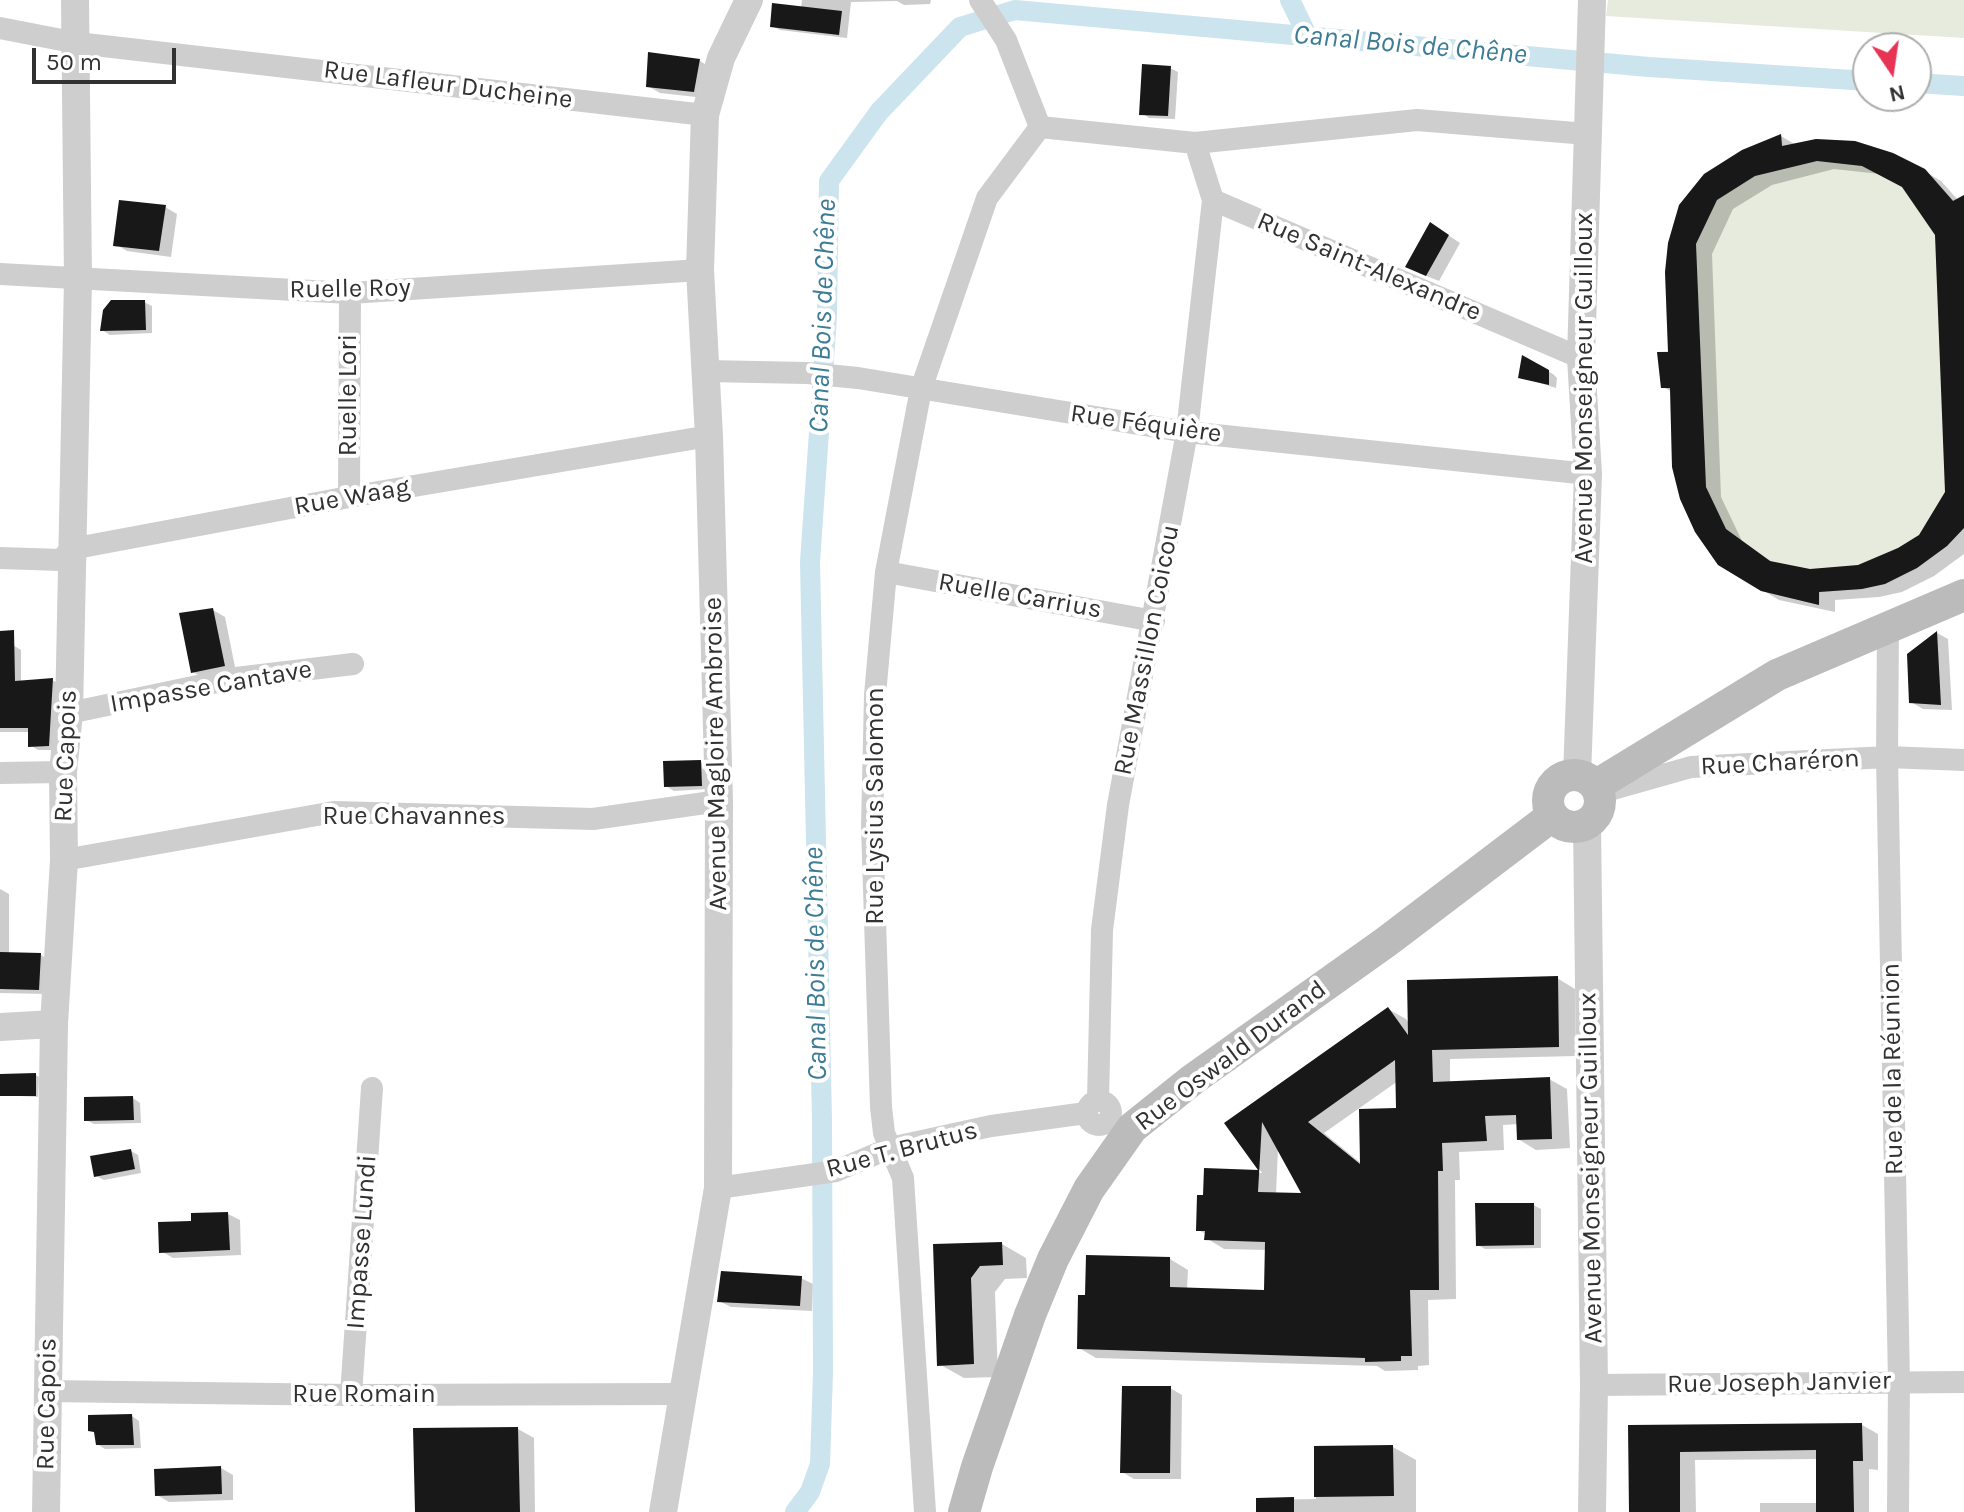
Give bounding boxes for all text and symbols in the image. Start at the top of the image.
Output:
water label: Canal Bois de Chêne [1292,18,1528,72]
scale bar [36,32,180,82]
north arrow [1852,32,1932,112]
text: 50 m [46,48,102,76]
street label: Rue Lafleur Ducheine [322,54,574,116]
text: N [1886,79,1908,108]
water label: Canal Bois de Chêne [802,199,844,433]
street label: Rue Saint-Alexandre [1252,206,1486,328]
street label: Avenue Monseigneur Guilloux [1569,212,1601,564]
street label: Ruelle Roy [289,272,411,306]
street label: Ruelle Lori [333,334,365,456]
street label: Rue Féquière [1068,398,1224,450]
street label: Rue Waag [292,471,412,523]
street label: Rue Massillon Coicou [1107,522,1187,778]
street label: Ruelle Carrius [936,566,1104,626]
street label: Avenue Magloire Ambroise [698,597,734,911]
street label: Impasse Cantave [108,654,314,720]
street label: Rue Lysius Salomon [860,687,892,925]
street label: Rue Capois [48,689,84,823]
street label: Rue Charéron [1700,743,1860,783]
street label: Rue Chavannes [323,801,505,833]
water label: Canal Bois de Chêne [797,847,835,1081]
street label: Rue de la Réunion [1876,963,1910,1175]
street label: Rue Oswald Durand [1129,974,1333,1138]
street label: Avenue Monseigneur Guilloux [1572,992,1610,1344]
street label: Rue T. Brutus [823,1115,981,1185]
street label: Impasse Lundi [340,1154,384,1330]
street label: Rue Capois [30,1338,64,1470]
street label: Rue Joseph Janvier [1667,1365,1891,1401]
street label: Rue Romain [292,1379,436,1411]

